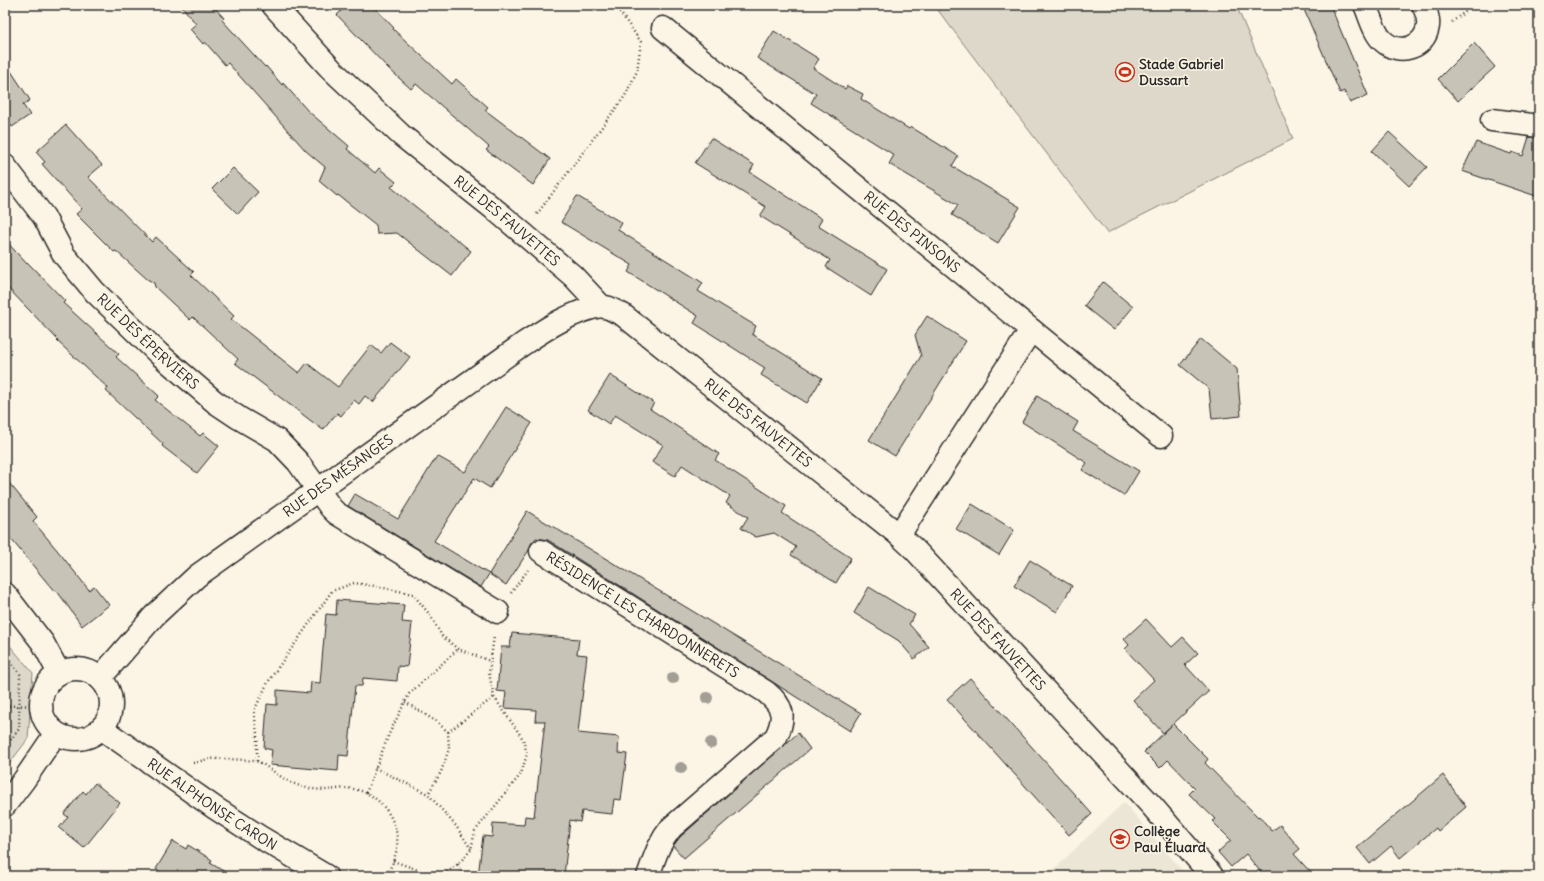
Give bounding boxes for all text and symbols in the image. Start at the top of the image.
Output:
place label: Stade Gabriel Dussart [1139,55,1224,89]
sports icon: Stade Gabriel Dussart [1114,61,1136,83]
street label: RUE DES FAUVETTES [450,172,564,270]
street label: RUE DES PINSONS [860,187,964,277]
street label: RUE DES ÉPERVIERS [93,290,203,393]
street label: RUE DES FAUVETTES [701,374,816,471]
street label: RUE DES MÉSANGES [279,430,397,521]
street label: RÉSIDENCE LES CHARDONNERETS [543,548,743,682]
street label: RUE DES FAUVETTES [946,585,1050,695]
street label: RUE ALPHONSE CARON [144,754,281,854]
place label: Collège Paul Éluard [1134,822,1207,856]
school or university icon: Collège Paul Éluard [1109,828,1131,850]

